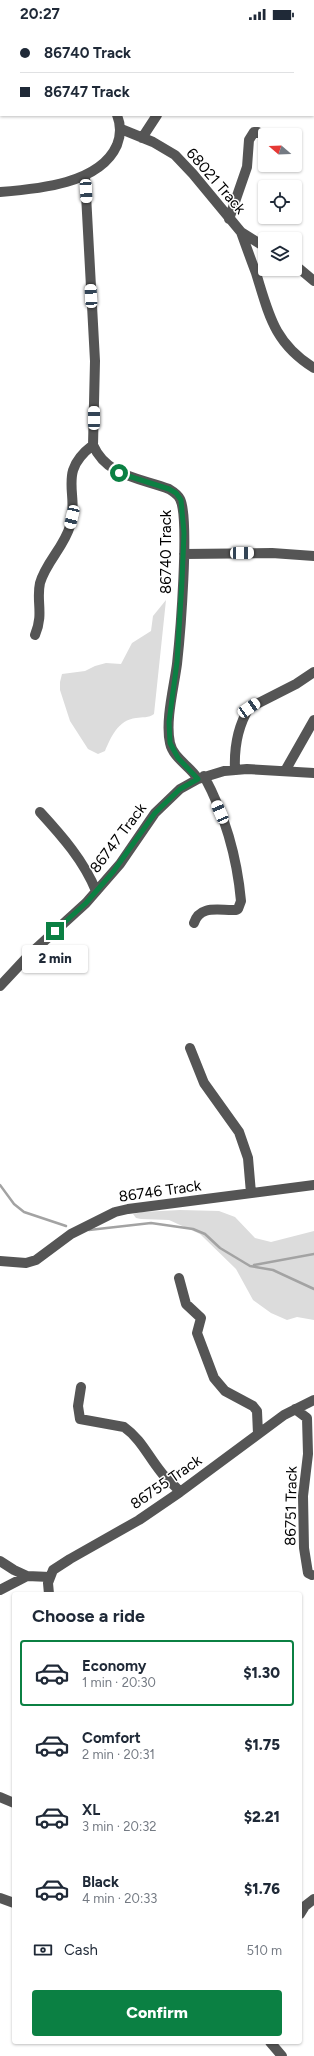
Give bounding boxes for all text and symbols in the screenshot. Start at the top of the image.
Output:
text: 20:27 [20,5,60,23]
text: 86740 Track [44,44,131,62]
text: 86747 Track [44,83,130,101]
north arrow [258,128,302,172]
map controls [258,128,302,276]
street label: 68021 Track [183,144,250,218]
car [79,179,93,203]
button: locate [258,180,302,224]
button: layers [258,232,302,276]
car [84,284,98,308]
car [88,406,100,430]
route start [110,464,128,482]
car [63,504,81,530]
street label: 86740 Track [157,509,175,594]
car [230,547,254,559]
car [236,696,262,720]
street label: 86747 Track [86,799,150,876]
car [210,799,230,825]
route end [46,922,64,940]
callout: 2 min [22,945,88,973]
text: 2 min [38,951,72,966]
street label: 86746 Track [118,1176,203,1206]
street label: 86755 Track [127,1451,206,1513]
street label: 86751 Track [281,1465,301,1546]
text: Choose a ride [32,1605,145,1627]
icon: car [34,1655,70,1691]
text: Economy [82,1657,147,1675]
text: $1.30 [243,1664,280,1682]
text: 1 min · 20:30 [82,1675,156,1690]
icon: car [34,1727,70,1763]
text: Comfort [82,1729,141,1747]
text: $1.75 [244,1736,280,1754]
text: 2 min · 20:31 [82,1747,155,1762]
icon: car [34,1799,70,1835]
text: XL [82,1801,100,1819]
text: $2.21 [244,1808,280,1826]
text: 3 min · 20:32 [82,1819,157,1834]
icon: car [34,1871,70,1907]
text: Black [82,1873,119,1891]
text: $1.76 [244,1880,280,1898]
text: 4 min · 20:33 [82,1891,157,1906]
icon: cash [32,1939,54,1961]
text: Cash [64,1941,98,1959]
text: 510 m [247,1943,282,1958]
button: Confirm [32,1990,282,2036]

